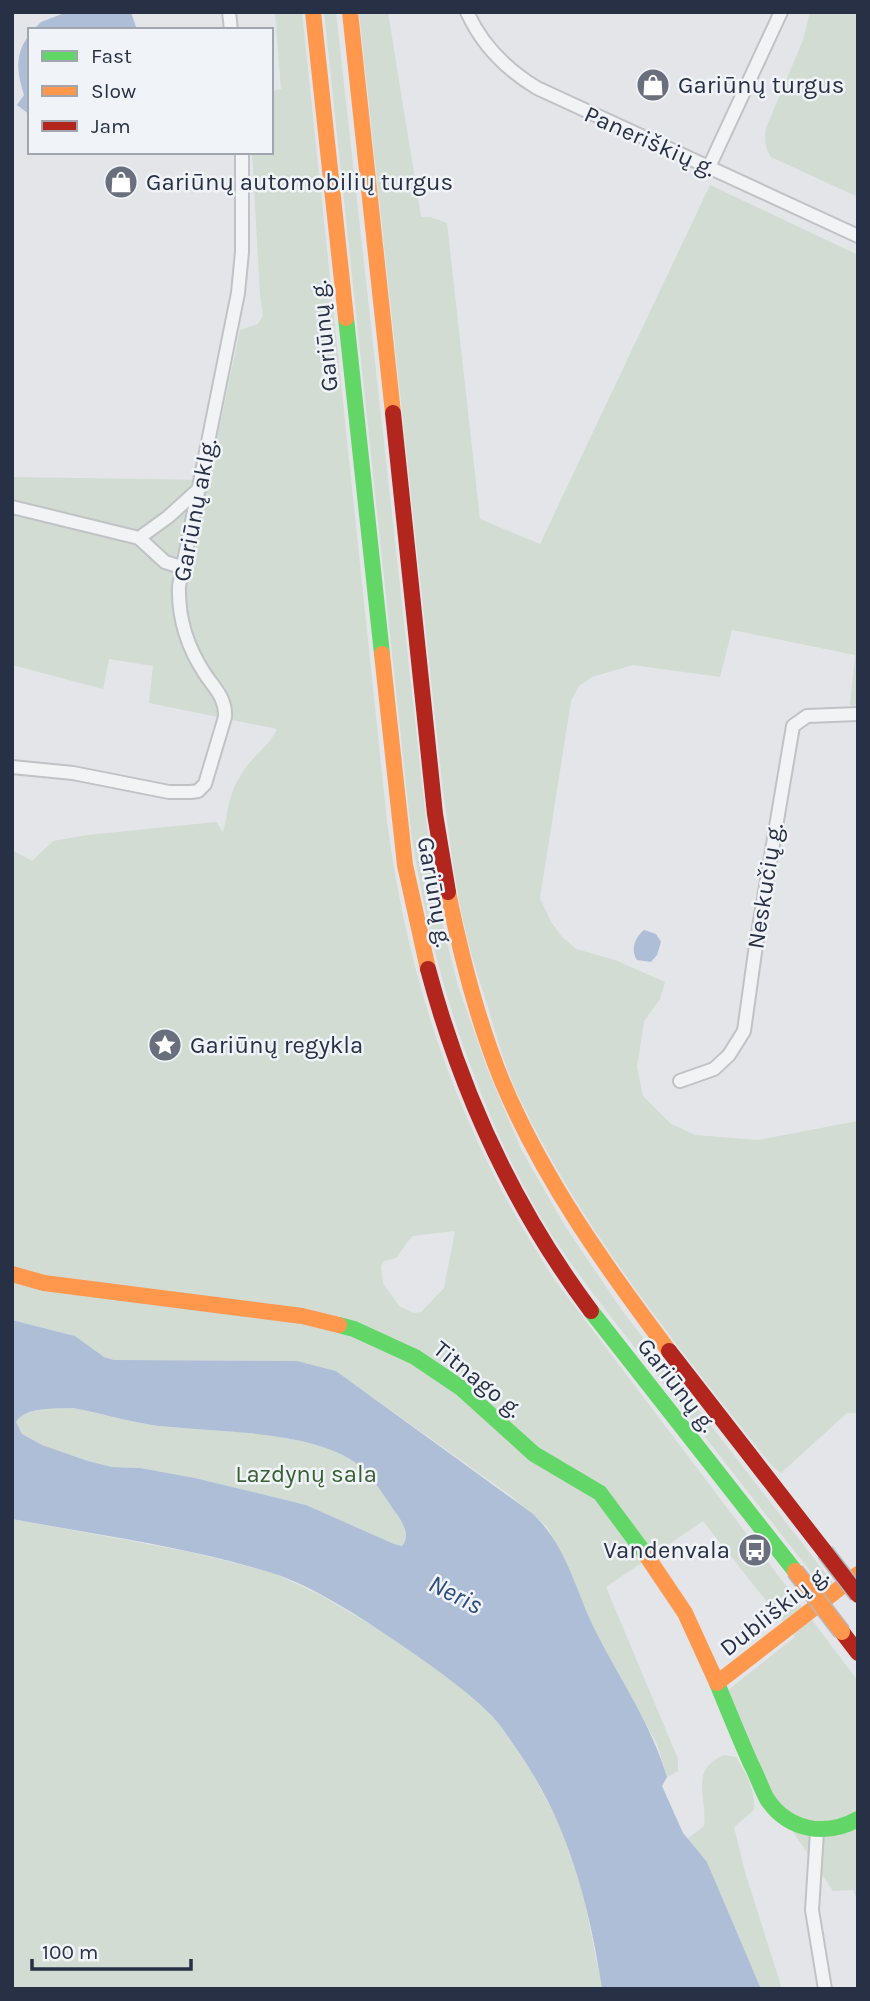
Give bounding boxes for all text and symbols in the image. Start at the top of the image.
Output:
legend [28,28,273,154]
text: Fast [91,44,132,68]
shop icon: Gariūnų turgus [634,66,672,104]
place label: Gariūnų turgus [678,71,844,99]
text: Slow [91,79,136,103]
street label: Paneriškių g. [580,100,720,182]
text: Jam [91,114,131,138]
shop icon: Gariūnų automobilių turgus [102,163,140,201]
place label: Gariūnų automobilių turgus [146,168,453,196]
street label: Gariūnų g. [304,279,344,393]
street label: Gariūnų aklg. [167,436,223,584]
street label: Neskučių g. [741,821,789,951]
street label: Gariūnų g. [412,835,458,949]
place icon: Gariūnų regykla [146,1026,184,1064]
place label: Gariūnų regykla [190,1031,363,1059]
street label: Gariūnų g. [632,1332,722,1438]
street label: Titnago g. [428,1335,528,1423]
park label: Lazdynų sala [235,1460,377,1488]
bus stop icon: Vandenvala [736,1531,774,1569]
place label: Vandenvala [603,1536,730,1564]
street label: Dubliškių g. [714,1560,834,1662]
water label: Neris [424,1568,488,1621]
scale bar [32,1927,191,1971]
text: 100 m [42,1940,99,1964]

